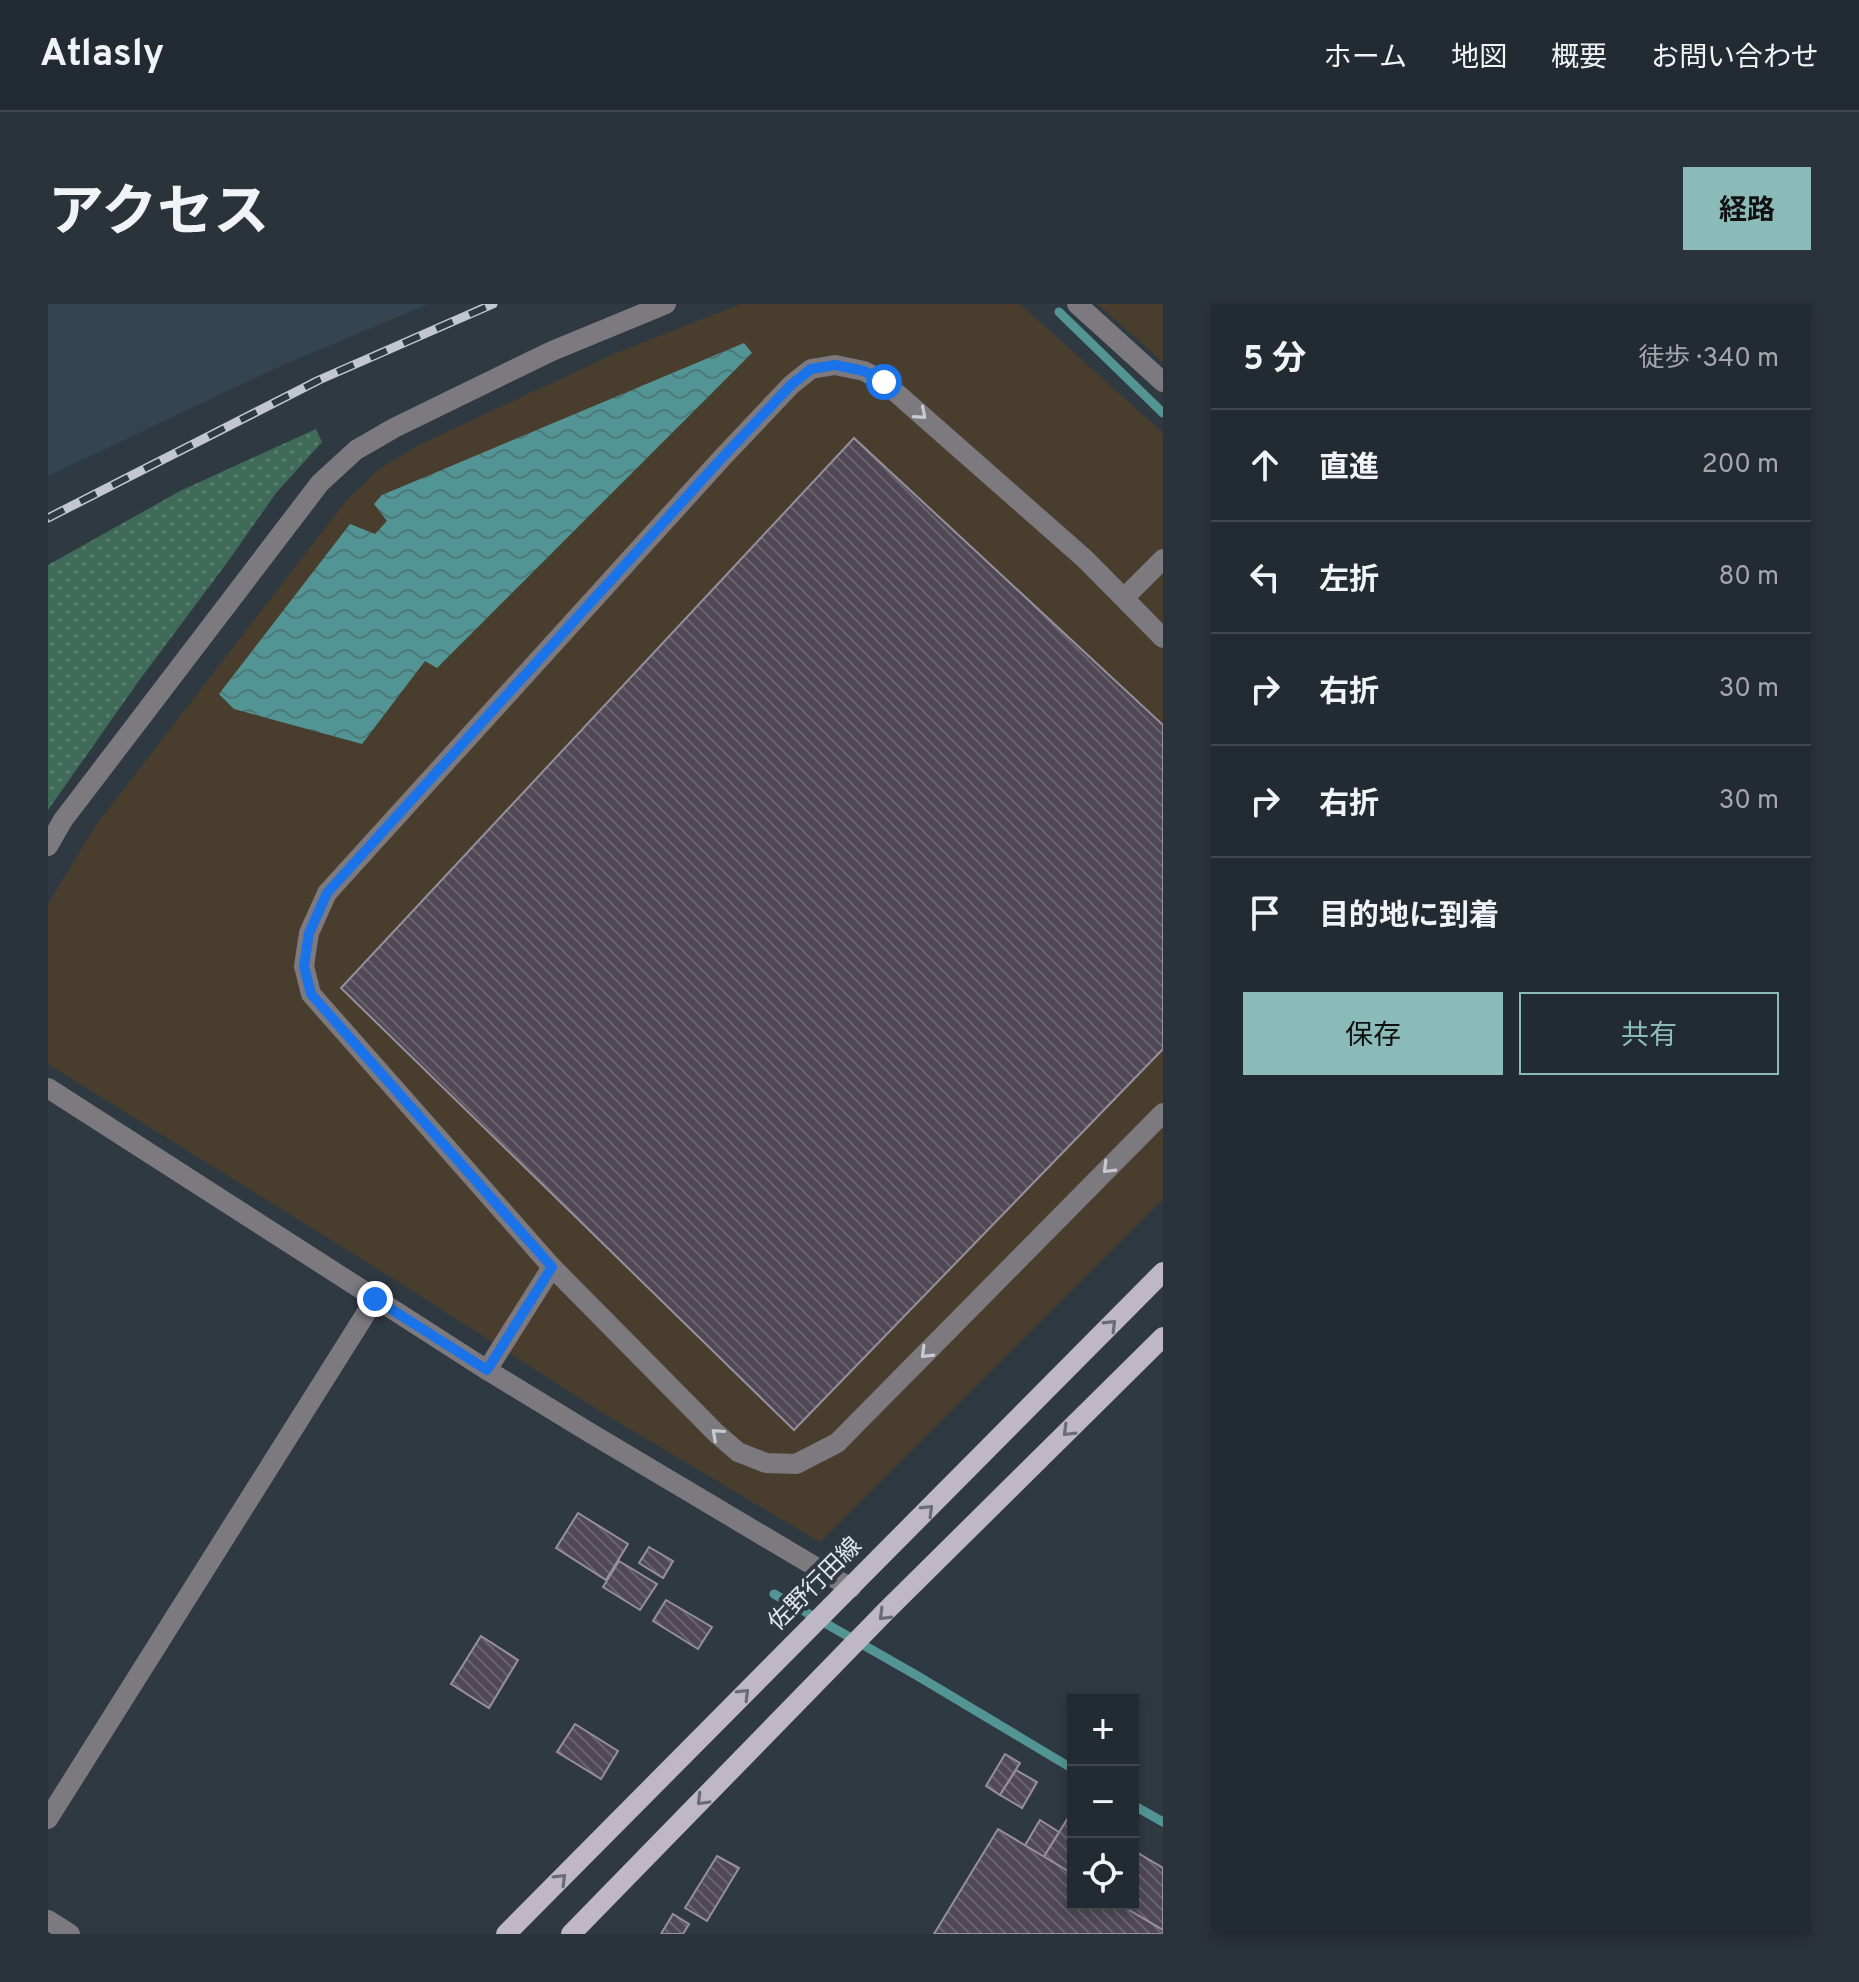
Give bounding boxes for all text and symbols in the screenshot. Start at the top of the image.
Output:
text: Atlasly [40,31,164,80]
text: ホーム [1324,41,1407,77]
text: 地図 [1451,41,1507,77]
text: 概要 [1551,41,1607,77]
text: お問い合わせ [1651,41,1819,77]
button: 経路 [1683,167,1811,250]
text: アクセス [48,181,269,251]
text: 5 分 [1243,339,1306,382]
text: 徒歩 · 340 m [1638,343,1779,376]
route start [866,364,902,400]
one-way arrow [911,405,926,419]
icon: ahead [1243,443,1287,487]
text: 200 m [1702,449,1779,482]
text: 直進 [1319,451,1379,488]
icon: left [1243,555,1287,599]
text: 80 m [1719,561,1779,594]
text: 左折 [1319,563,1379,600]
icon: right [1243,667,1287,711]
text: 30 m [1719,673,1779,706]
text: 右折 [1319,675,1379,712]
icon: right [1243,779,1287,823]
text: 30 m [1719,785,1779,818]
text: 右折 [1319,787,1379,824]
icon: arrive [1243,891,1287,935]
text: 目的地に到着 [1319,899,1499,936]
button: 保存 [1243,992,1503,1075]
button: 共有 [1519,992,1779,1075]
one-way arrow [1103,1159,1117,1173]
route end [357,1281,393,1317]
one-way arrow [1102,1320,1116,1334]
one-way arrow [920,1344,935,1358]
one-way arrow [1063,1422,1077,1436]
one-way arrow [712,1428,726,1443]
one-way arrow [919,1505,933,1519]
street label: 佐野行田線 [763,1532,869,1638]
one-way arrow [878,1606,893,1620]
one-way arrow [735,1689,750,1704]
map controls [1067,1694,1139,1910]
button: + [1067,1694,1139,1766]
button: − [1067,1766,1139,1838]
one-way arrow [696,1791,711,1805]
button: locate [1067,1838,1139,1910]
one-way arrow [552,1874,566,1888]

